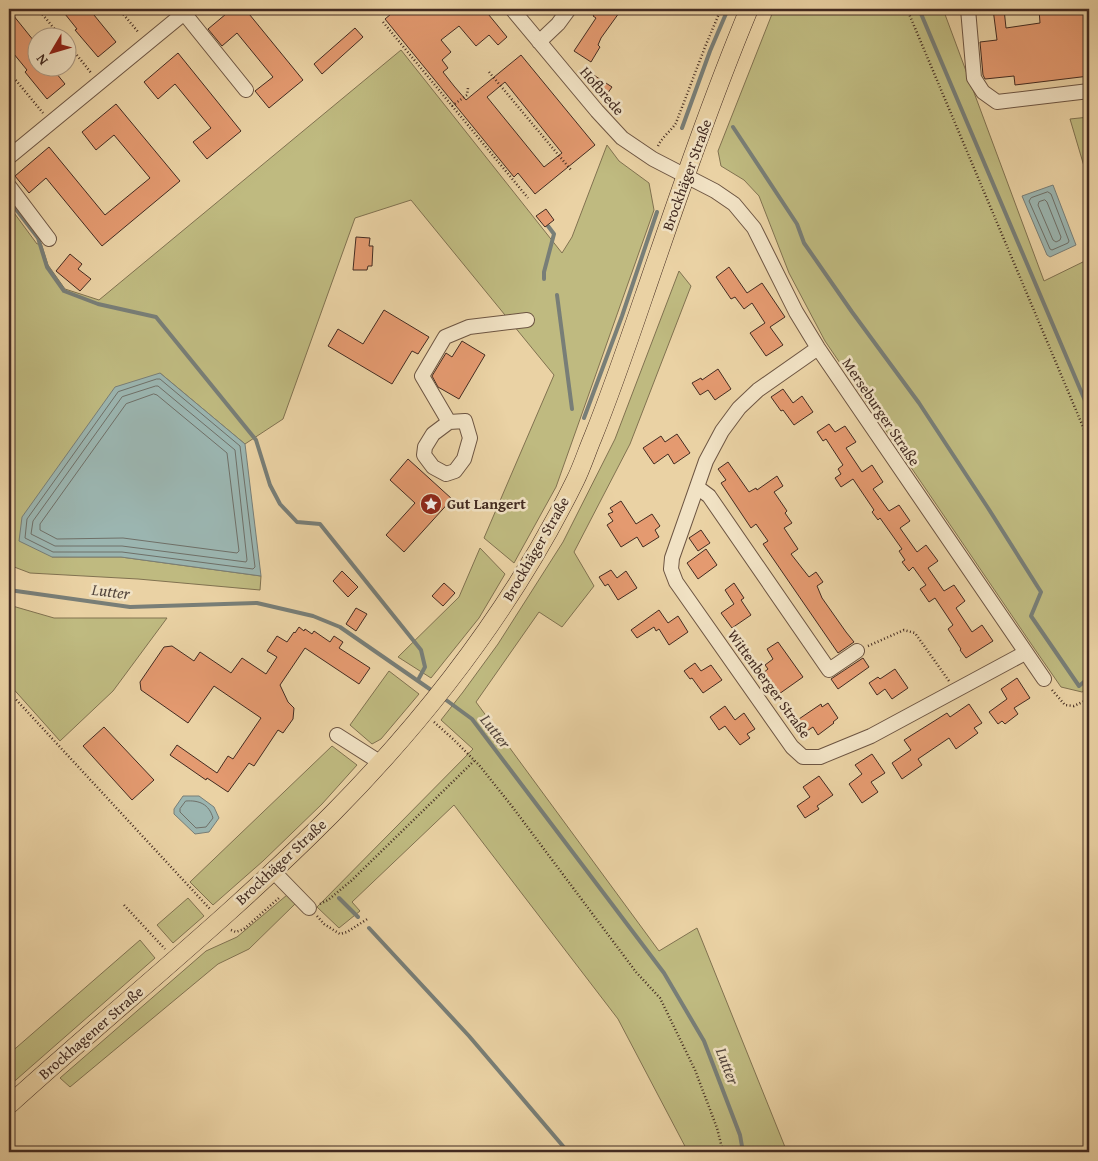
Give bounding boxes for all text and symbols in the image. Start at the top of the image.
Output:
north arrow [28,28,78,78]
text: N [31,50,53,70]
street label: Hofbrede [575,62,629,120]
street label: Brockhäger Straße [657,116,716,234]
street label: Merseburger Straße [837,354,925,470]
place icon: Gut Langert [419,492,443,516]
place label: Gut Langert [447,493,526,514]
street label: Brockhäger Straße [497,493,574,605]
water label: Lutter [90,577,132,605]
street label: Wittenberger Straße [723,625,816,742]
water label: Lutter [474,708,518,754]
street label: Brockhäger Straße [231,814,331,909]
street label: Brockhagener Straße [34,981,148,1084]
water label: Lutter [710,1043,746,1089]

